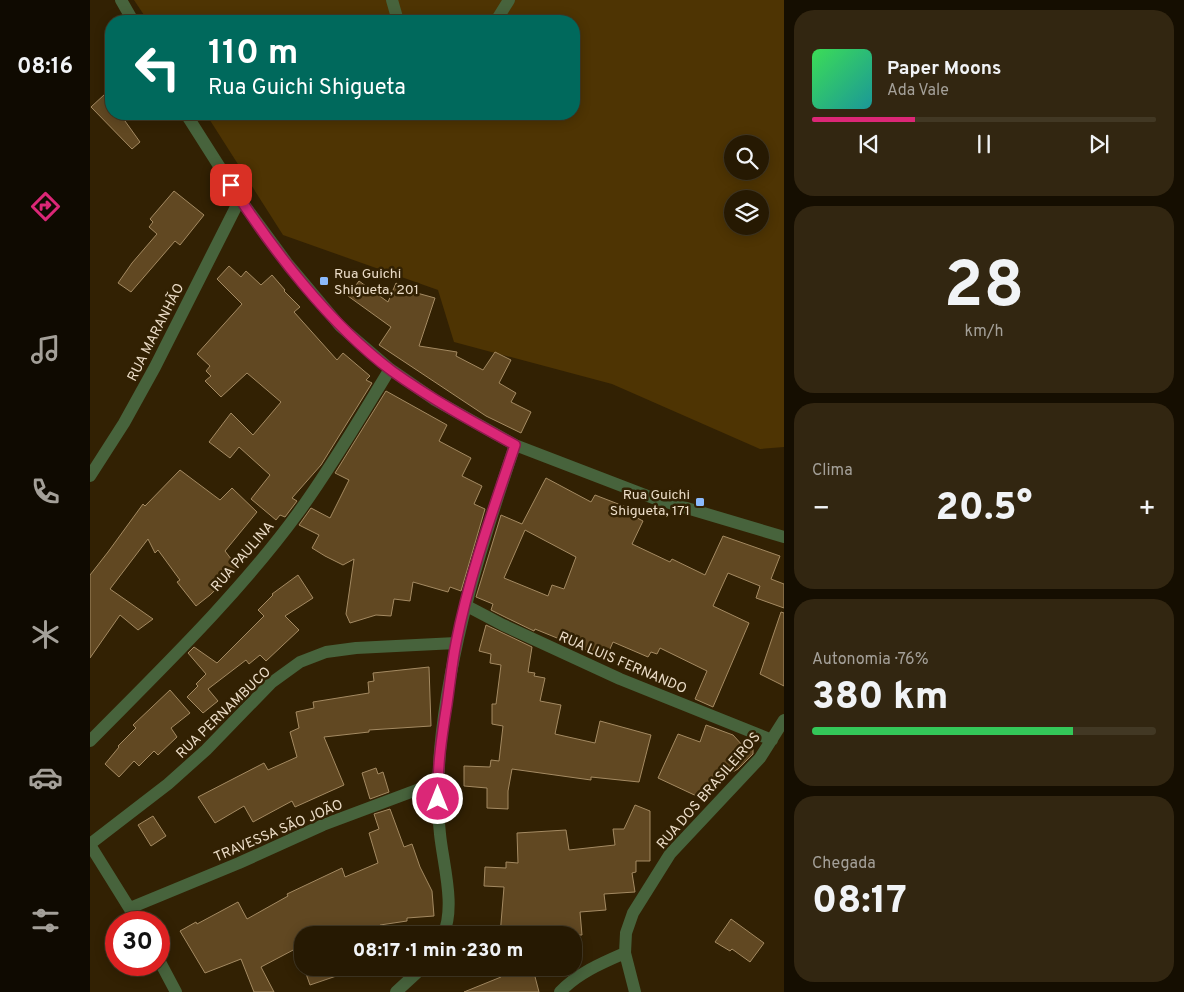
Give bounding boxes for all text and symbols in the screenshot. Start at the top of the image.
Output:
text: 110 m [208,32,298,76]
icon: left [125,35,190,100]
text: 08:16 [17,54,73,81]
text: Paper Moons [887,57,1001,81]
text: Rua Guichi Shigueta [208,75,406,102]
text: Ada Vale [887,81,949,101]
icon: previous [855,130,883,158]
icon: pause [970,130,998,158]
icon: next [1085,130,1113,158]
map controls [724,135,769,235]
button: search [724,135,769,180]
pin [210,164,252,206]
icon: arrive [217,171,245,199]
icon: directions [28,189,63,224]
button: layers [724,190,769,235]
text: 28 [944,248,1024,330]
place label: Rua Guichi Shigueta, 201 [334,266,419,299]
marker: Rua Guichi Shigueta, 201 [318,275,330,287]
street label: RUA MARANHÃO [124,281,188,385]
text: km/h [965,322,1003,342]
icon: music [28,332,63,367]
text: Clima [812,461,853,481]
icon: phone [28,474,63,509]
text: 20.5° [936,485,1032,534]
place label: Rua Guichi Shigueta, 171 [610,487,690,520]
text: − [812,492,830,528]
text: + [1138,492,1156,528]
marker: Rua Guichi Shigueta, 171 [694,496,706,508]
street label: RUA PAULINA [208,518,278,596]
icon: climate [28,617,63,652]
street label: RUA LUIS FERNANDO [556,629,689,698]
text: Autonomia · 76% [812,650,929,670]
street label: RUA PERNAMBUCO [173,664,275,763]
text: 380 km [812,674,948,723]
street label: RUA DOS BRASILEIROS [654,729,765,853]
icon: car [28,760,63,795]
position arrow [411,772,463,824]
street label: TRAVESSA SÃO JOÃO [212,797,346,866]
text: Chegada [812,854,876,874]
text: 08:17 [812,878,907,927]
icon: filters [28,903,63,938]
speed limit sign: 30 [105,911,170,976]
text: 08:17 · 1 min · 230 m [353,939,523,963]

